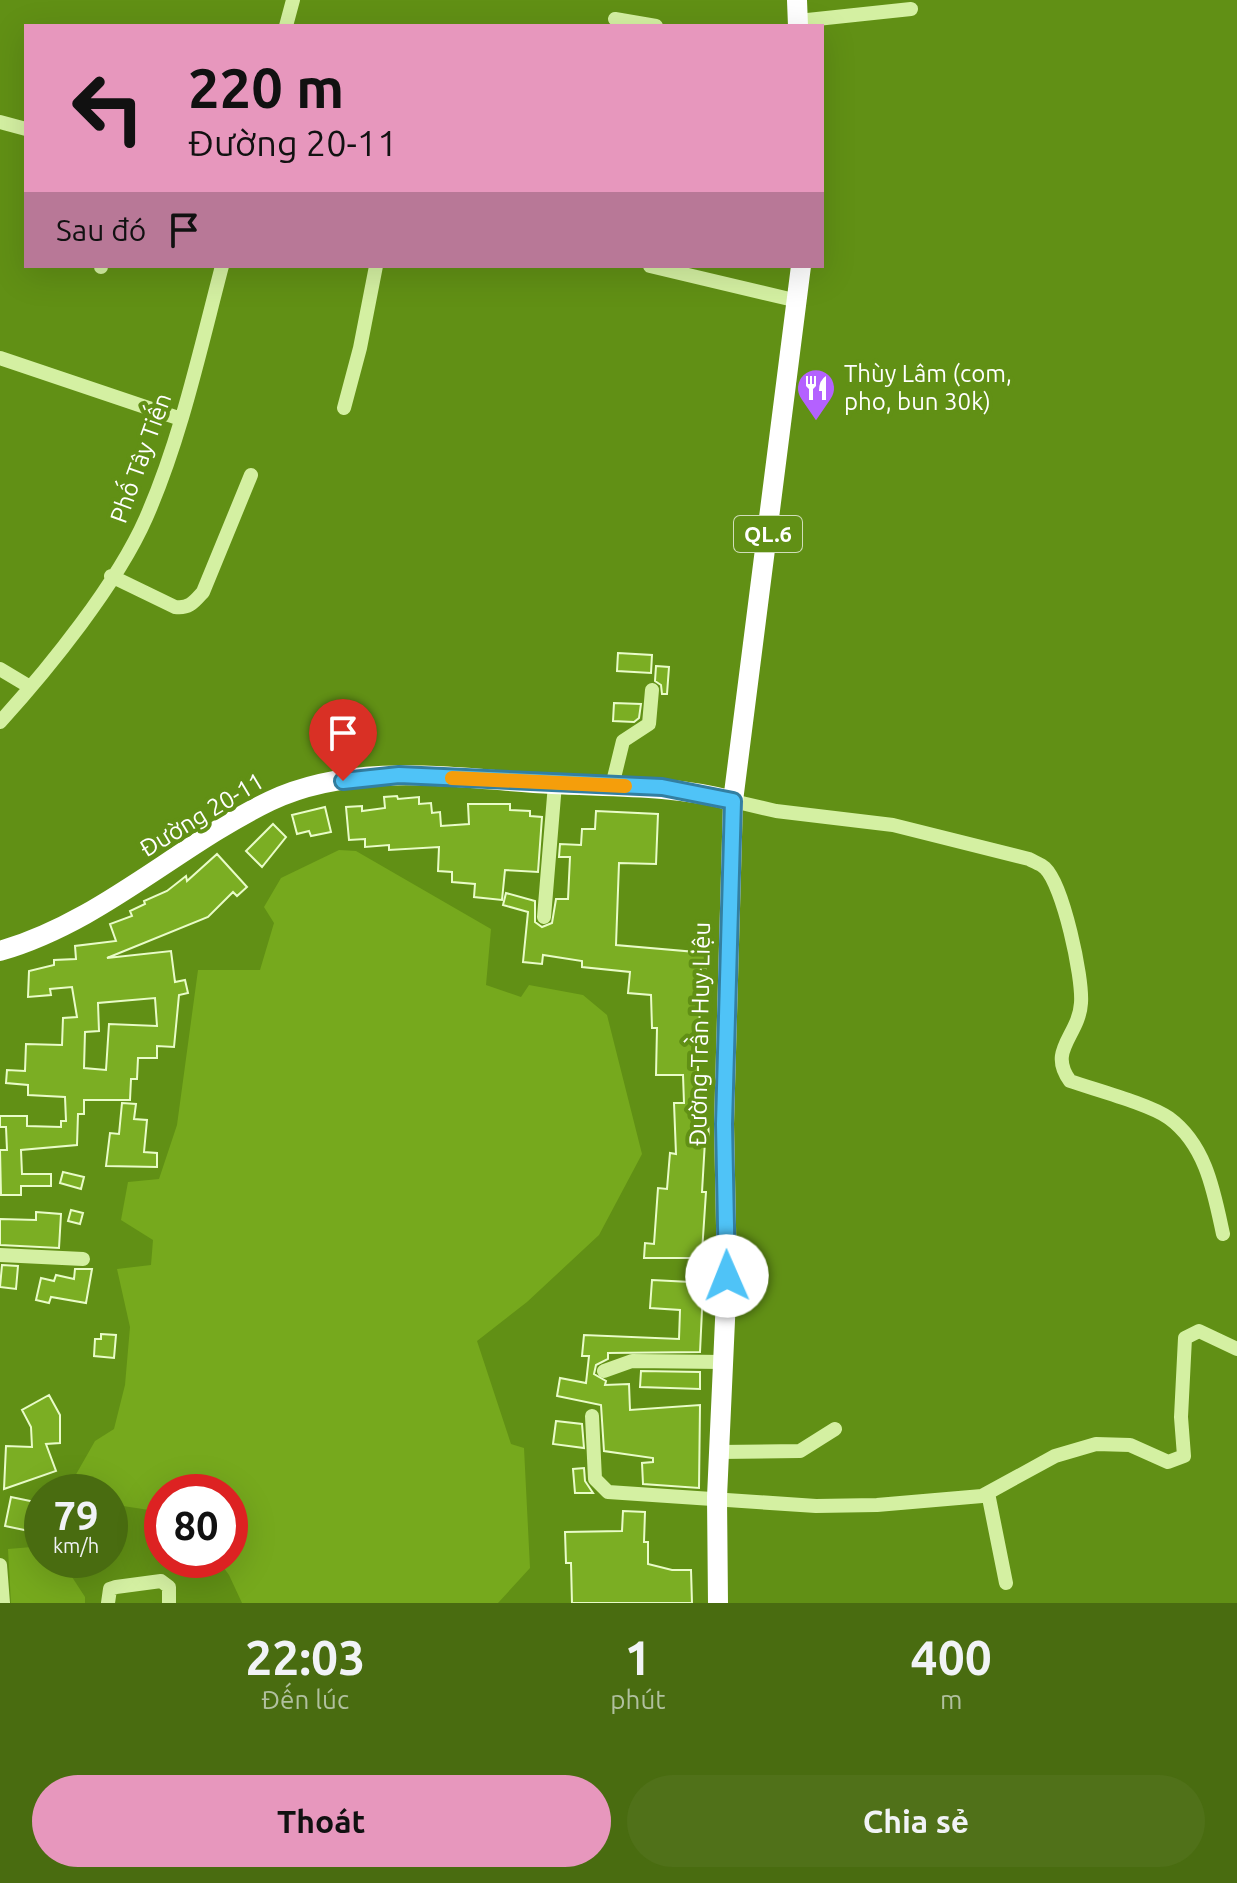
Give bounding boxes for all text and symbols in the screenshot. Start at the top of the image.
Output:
icon: left [56,56,160,160]
text: 220 m [188,56,344,119]
text: Đường 20-11 [188,122,397,163]
icon: arrive [162,208,206,252]
text: Sau đó [56,213,146,247]
place label: Thùy Lâm (com, pho, bun 30k) [844,360,1012,415]
restaurant icon: Thùy Lâm (com, pho, bun 30k) [795,367,837,422]
street label: Phố Tây Tiến [101,388,176,526]
road number: QL.6 [734,516,802,552]
pin [309,699,377,781]
icon: arrive [321,711,365,755]
street label: Đường 20-11 [135,767,269,862]
street label: Đường Trần Huy Liệu [680,922,715,1146]
position arrow [685,1234,769,1318]
speed limit sign: 80 [144,1474,248,1578]
text: 79 [53,1493,99,1538]
text: km/h [53,1534,99,1557]
text: 22:03 [245,1630,365,1684]
text: 1 [624,1630,651,1684]
text: 400 [911,1630,992,1684]
text: Đến lúc [261,1685,349,1714]
text: phút [610,1685,665,1714]
text: m [940,1685,962,1714]
button: Thoát [32,1775,611,1867]
button: Chia sẻ [627,1775,1205,1867]

